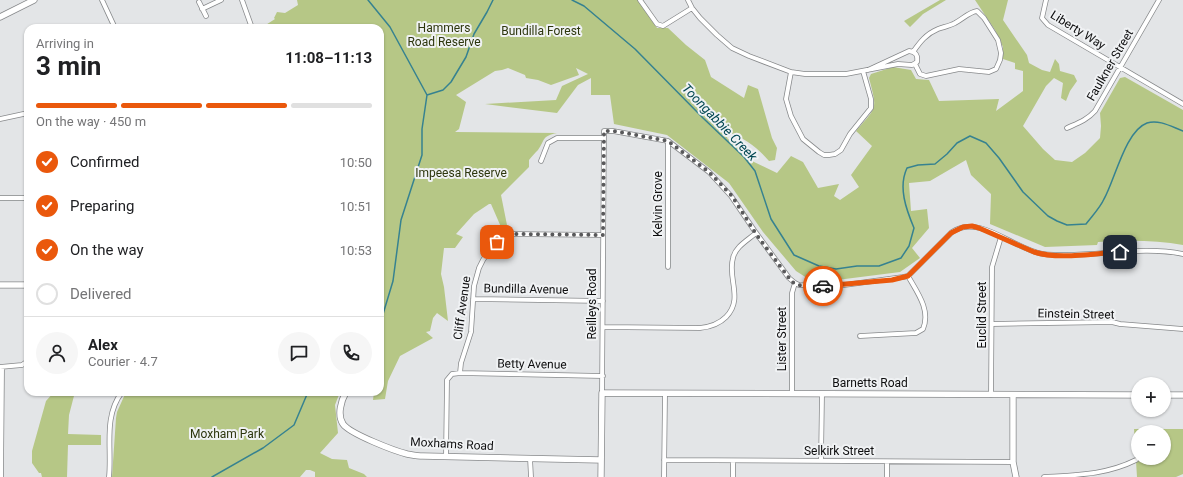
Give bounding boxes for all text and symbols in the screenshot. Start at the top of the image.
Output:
street label: Liberty Way [1048,8,1108,53]
park label: Hammers Road Reserve [407,21,481,49]
park label: Bundilla Forest [501,24,581,38]
street label: Faulkner Street [1084,27,1136,103]
text: Arriving in [36,36,94,51]
text: 11:08–11:13 [285,49,372,67]
text: 3 min [36,51,101,81]
water label: Toongabbie Creek [679,81,761,164]
text: On the way · 450 m [36,114,146,129]
icon: check [36,151,58,173]
text: Confirmed [70,153,140,171]
text: 10:50 [340,155,372,170]
park label: Impeesa Reserve [415,166,507,180]
street label: Kelvin Grove [651,171,665,237]
icon: check [36,195,58,217]
text: Preparing [70,197,134,215]
text: 10:51 [340,199,372,214]
pin [480,225,514,259]
icon: bag [486,231,508,253]
pin [1103,235,1137,269]
icon: check [36,239,58,261]
text: On the way [70,241,144,259]
icon: home [1109,241,1131,263]
text: 10:53 [340,243,372,258]
courier [803,266,843,306]
street label: Reilleys Road [585,268,599,340]
street label: Cliff Avenue [451,275,473,341]
icon: car [812,275,834,297]
street label: Bundilla Avenue [483,281,569,297]
street label: Euclid Street [975,282,989,348]
text: Delivered [70,285,132,303]
street label: Einstein Street [1037,306,1115,322]
street label: Lister Street [775,307,789,371]
button: person [36,332,78,374]
button: chat [278,332,320,374]
button: phone [330,332,372,374]
text: Alex [88,336,118,354]
text: Courier · 4.7 [88,354,158,369]
street label: Betty Avenue [497,356,567,372]
street label: Barnetts Road [832,376,908,390]
map controls [1131,377,1171,465]
button: + [1131,377,1171,417]
button: − [1131,425,1171,465]
park label: Moxham Park [190,427,265,441]
street label: Moxhams Road [410,435,494,453]
street label: Selkirk Street [804,444,874,458]

